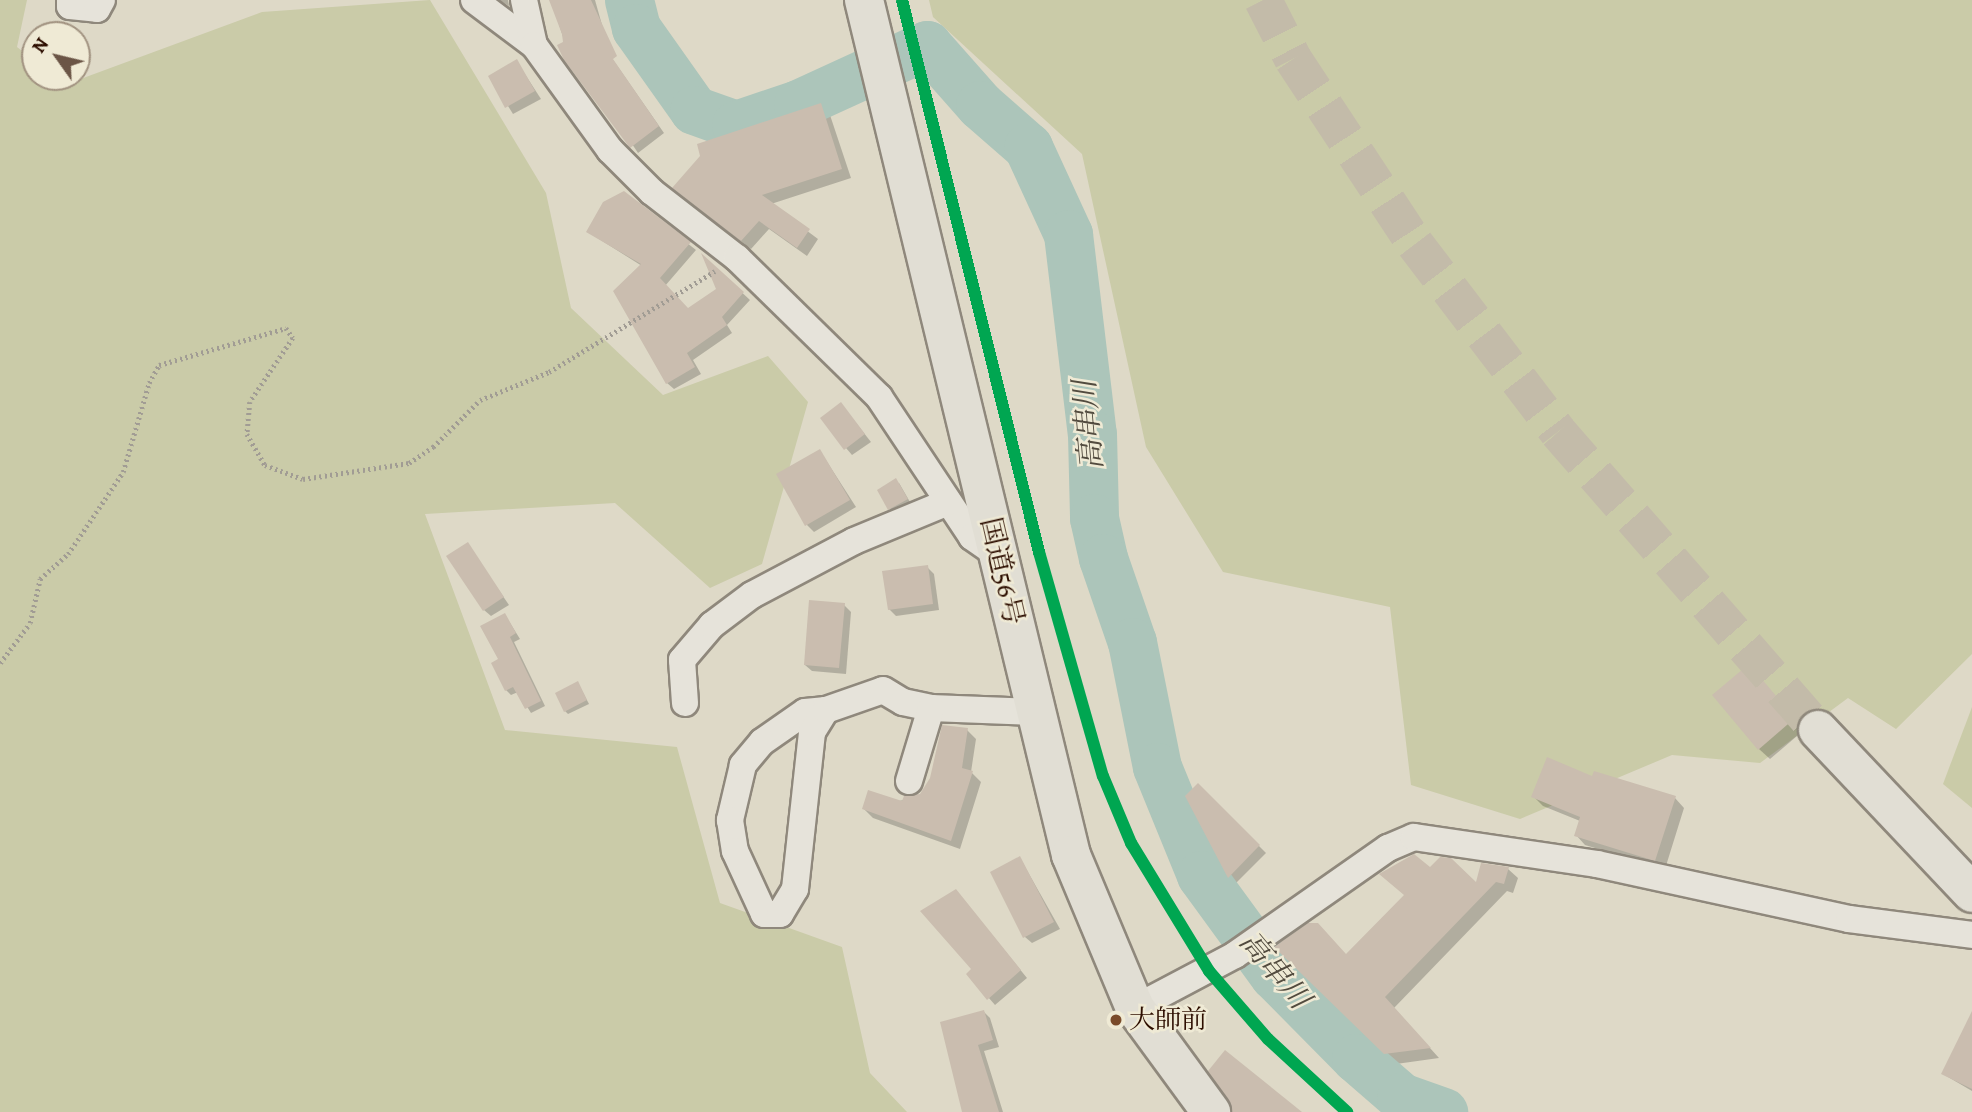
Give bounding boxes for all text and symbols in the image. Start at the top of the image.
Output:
north arrow [21,21,91,91]
text: N [26,32,55,58]
water label: 高串川 [1066,379,1110,471]
street label: 国道56号 [973,514,1031,628]
water label: 高串川 [1232,924,1318,1016]
place label: 大師前 [1129,1004,1207,1036]
marker: 大師前 [1109,1013,1123,1027]

